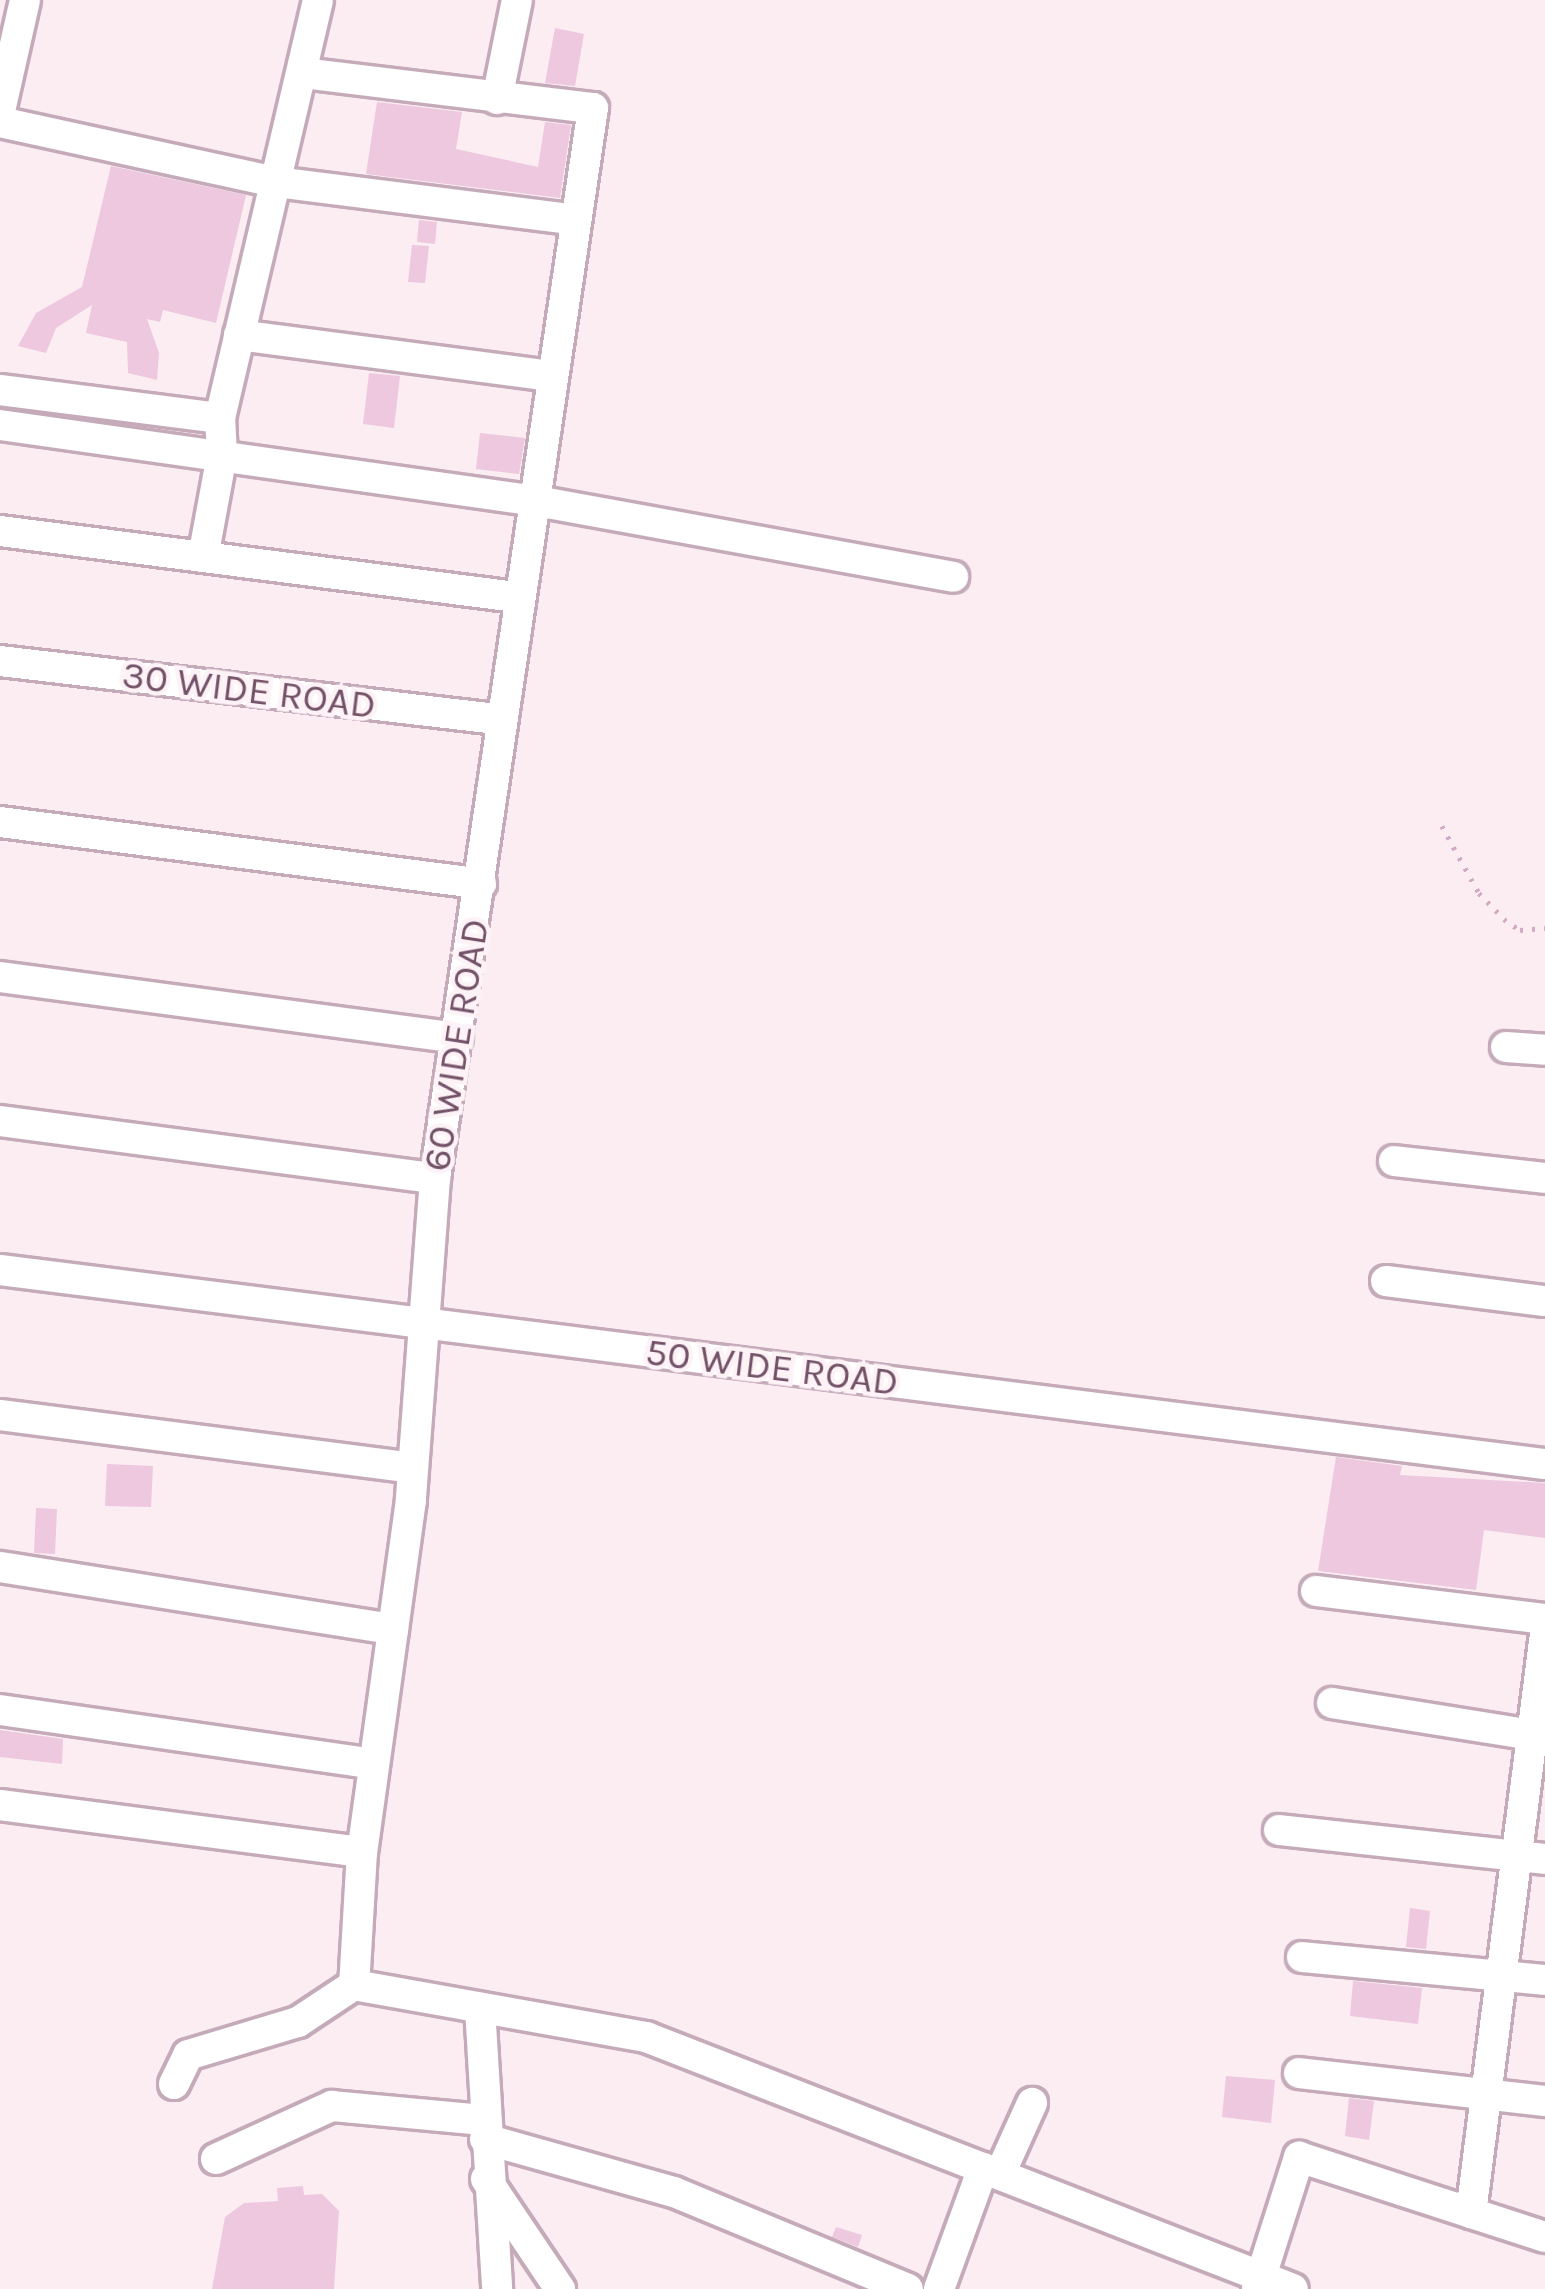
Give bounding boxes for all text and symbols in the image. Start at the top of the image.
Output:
street label: 30 WIDE ROAD [119,651,379,729]
street label: 60 WIDE ROAD [413,916,499,1174]
street label: 50 WIDE ROAD [643,1328,901,1406]

